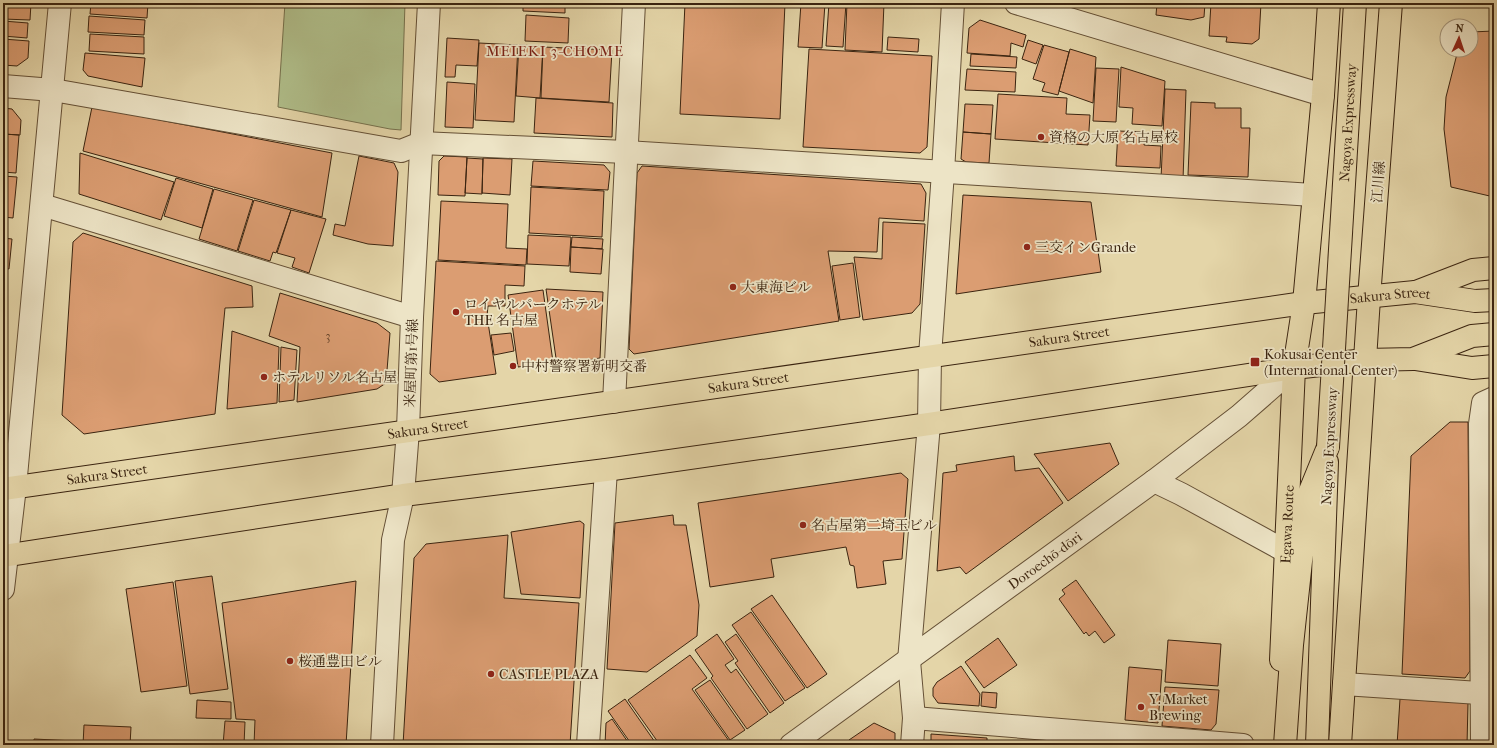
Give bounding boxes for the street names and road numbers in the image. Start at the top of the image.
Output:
street label: Nagoya Expressway [1336,63,1360,182]
street label: 江川線 [1369,160,1388,204]
street label: Sakura Street [1349,284,1432,307]
street label: 米屋町第1号線 [401,318,422,408]
street label: Sakura Street [1028,323,1111,351]
street label: Sakura Street [707,369,790,397]
street label: Nagoya Expressway [1318,386,1341,505]
street label: Sakura Street [386,415,469,443]
street label: Sakura Street [66,460,148,489]
street label: Egawa Route [1277,484,1298,564]
street label: Doroechō-dōri [1005,528,1085,593]

